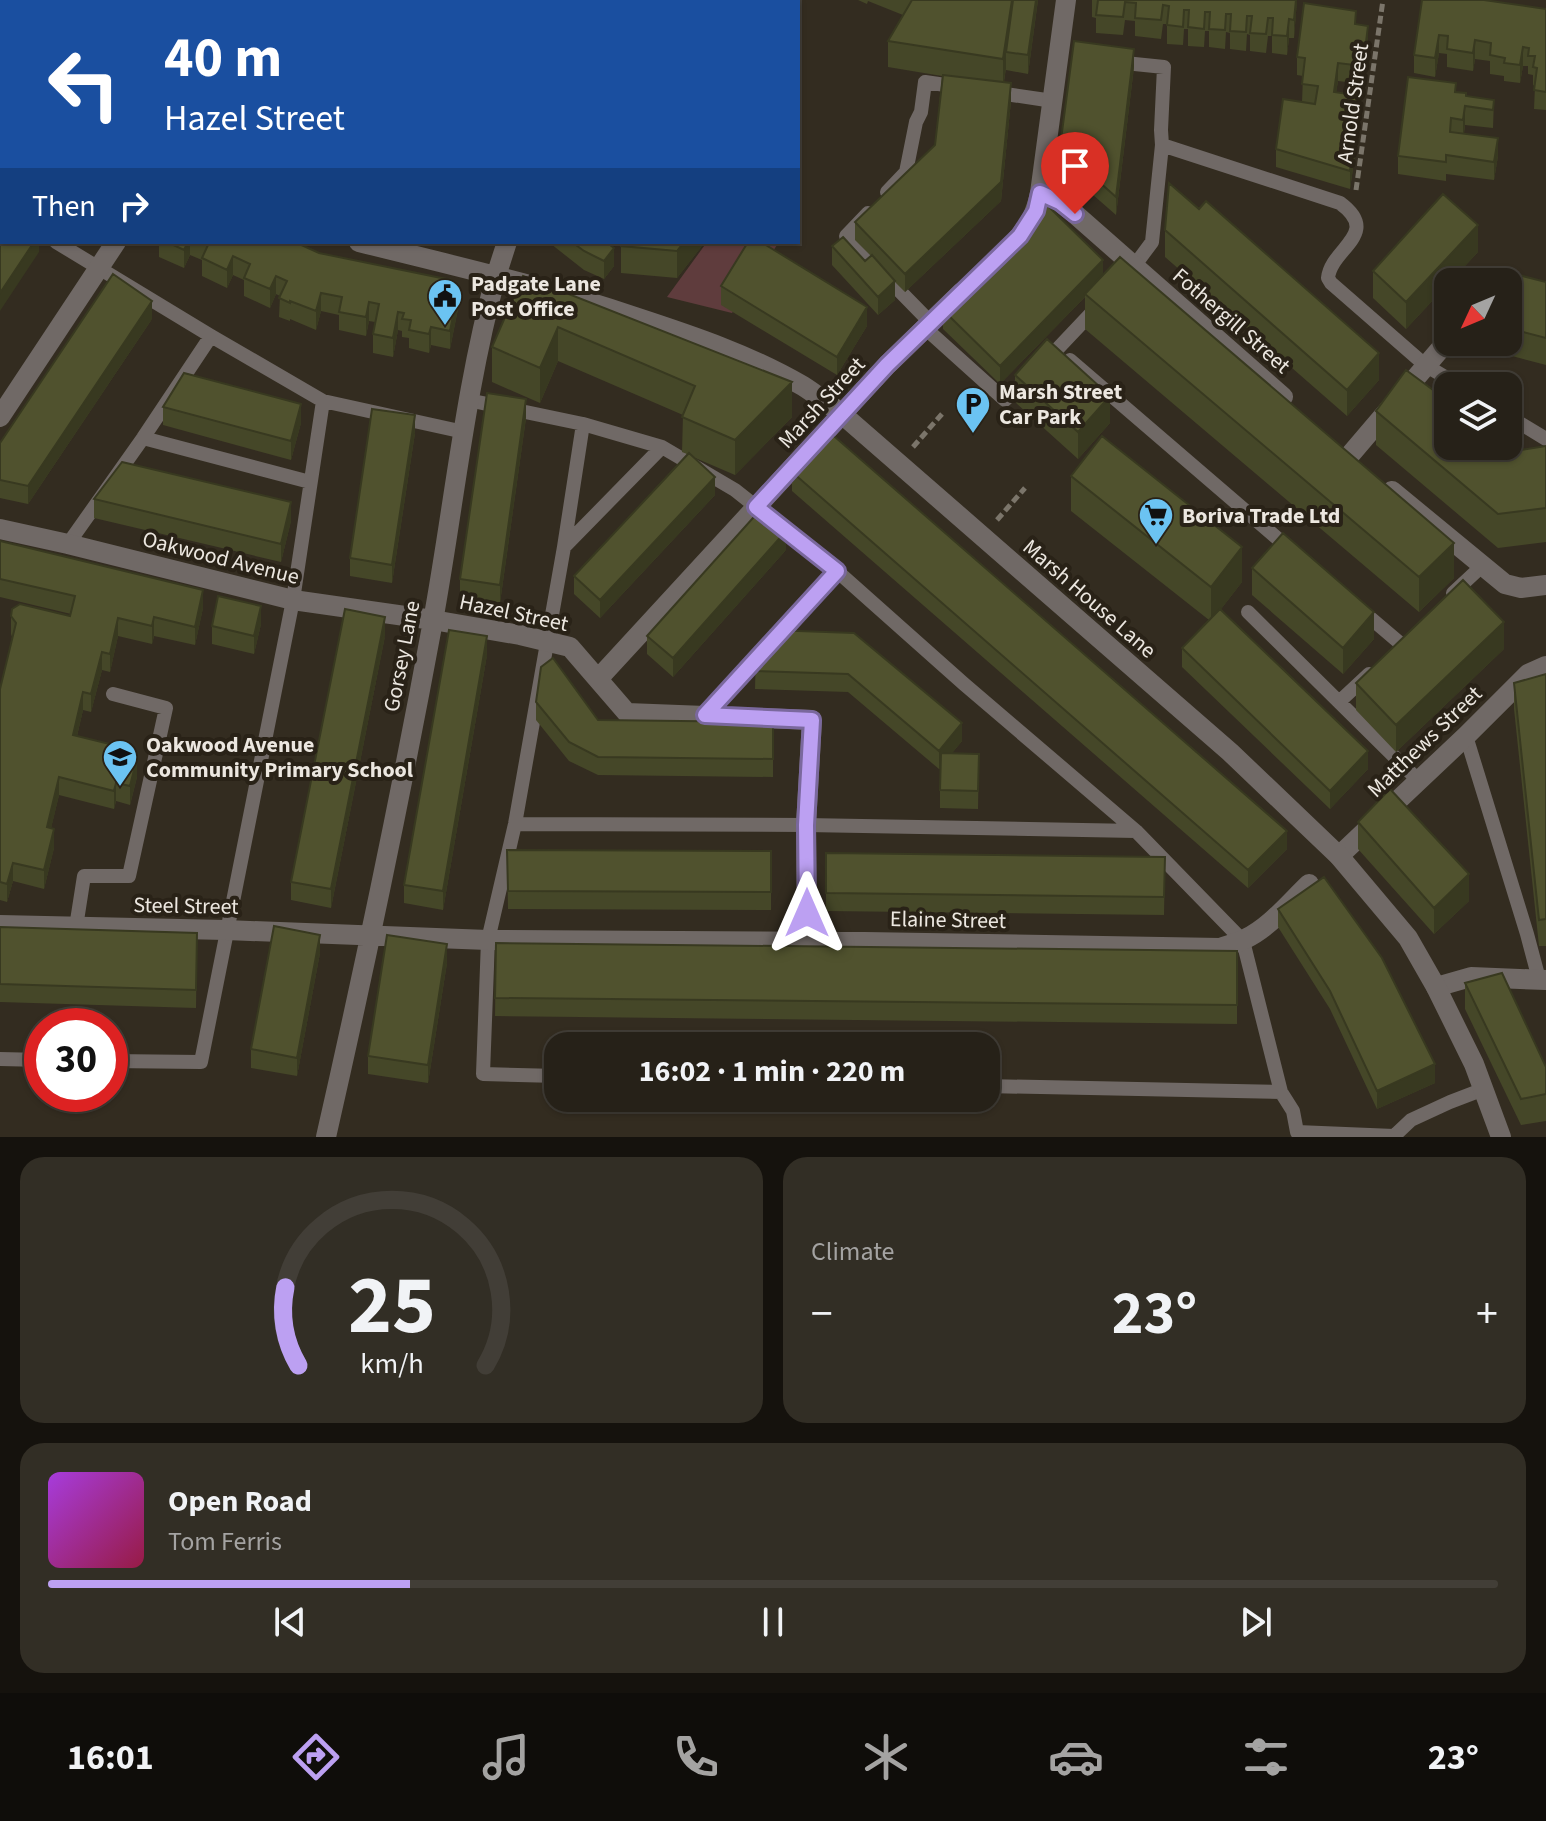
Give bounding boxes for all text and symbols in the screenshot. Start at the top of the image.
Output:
text: 40 m [164,19,282,98]
icon: left [32,32,136,136]
street label: Arnold Street [1329,41,1377,165]
text: Hazel Street [164,93,345,144]
pin [1041,132,1109,214]
icon: arrive [1053,144,1097,188]
icon: right [112,184,156,228]
text: Then [32,185,96,228]
street label: Fothergill Street [1165,260,1298,381]
place label: Padgate Lane Post Office [471,268,601,325]
north arrow [1434,268,1522,356]
map controls [1434,268,1522,460]
public building icon: Padgate Lane Post Office [426,277,464,327]
street label: Marsh Street [771,349,873,456]
button: layers [1434,372,1522,460]
place label: Marsh Street Car Park [999,376,1123,433]
parking icon: Marsh Street Car Park [954,385,992,435]
supermarket icon: Boriva Trade Ltd [1137,496,1175,546]
place label: Boriva Trade Ltd [1182,500,1340,532]
street label: Oakwood Avenue [139,523,303,593]
street label: Marsh House Lane [1016,532,1163,666]
street label: Hazel Street [456,586,572,640]
street label: Gorsey Lane [376,598,428,715]
street label: Matthews Street [1360,678,1490,805]
place label: Oakwood Avenue Community Primary School [146,729,414,786]
school or university icon: Oakwood Avenue Community Primary School [101,738,139,788]
position arrow [765,871,849,955]
street label: Steel Street [133,889,239,923]
street label: Elaine Street [890,903,1007,937]
speed limit sign: 30 [24,1008,128,1112]
text: 16:02 · 1 min · 220 m [639,1050,905,1093]
text: Climate [811,1233,895,1270]
text: 25 [348,1247,435,1365]
text: 23° [1112,1272,1197,1357]
text: − [811,1283,833,1346]
text: + [1476,1283,1498,1346]
text: km/h [360,1344,423,1384]
text: Open Road [168,1480,312,1523]
text: Tom Ferris [168,1523,282,1560]
icon: previous [268,1600,312,1644]
icon: pause [751,1600,795,1644]
icon: next [1234,1600,1278,1644]
icon: directions [288,1729,344,1785]
icon: music [478,1729,534,1785]
icon: phone [668,1729,724,1785]
icon: climate [858,1729,914,1785]
icon: car [1048,1729,1104,1785]
icon: filters [1238,1729,1294,1785]
text: 16:01 [67,1732,154,1783]
text: 23° [1428,1732,1479,1783]

